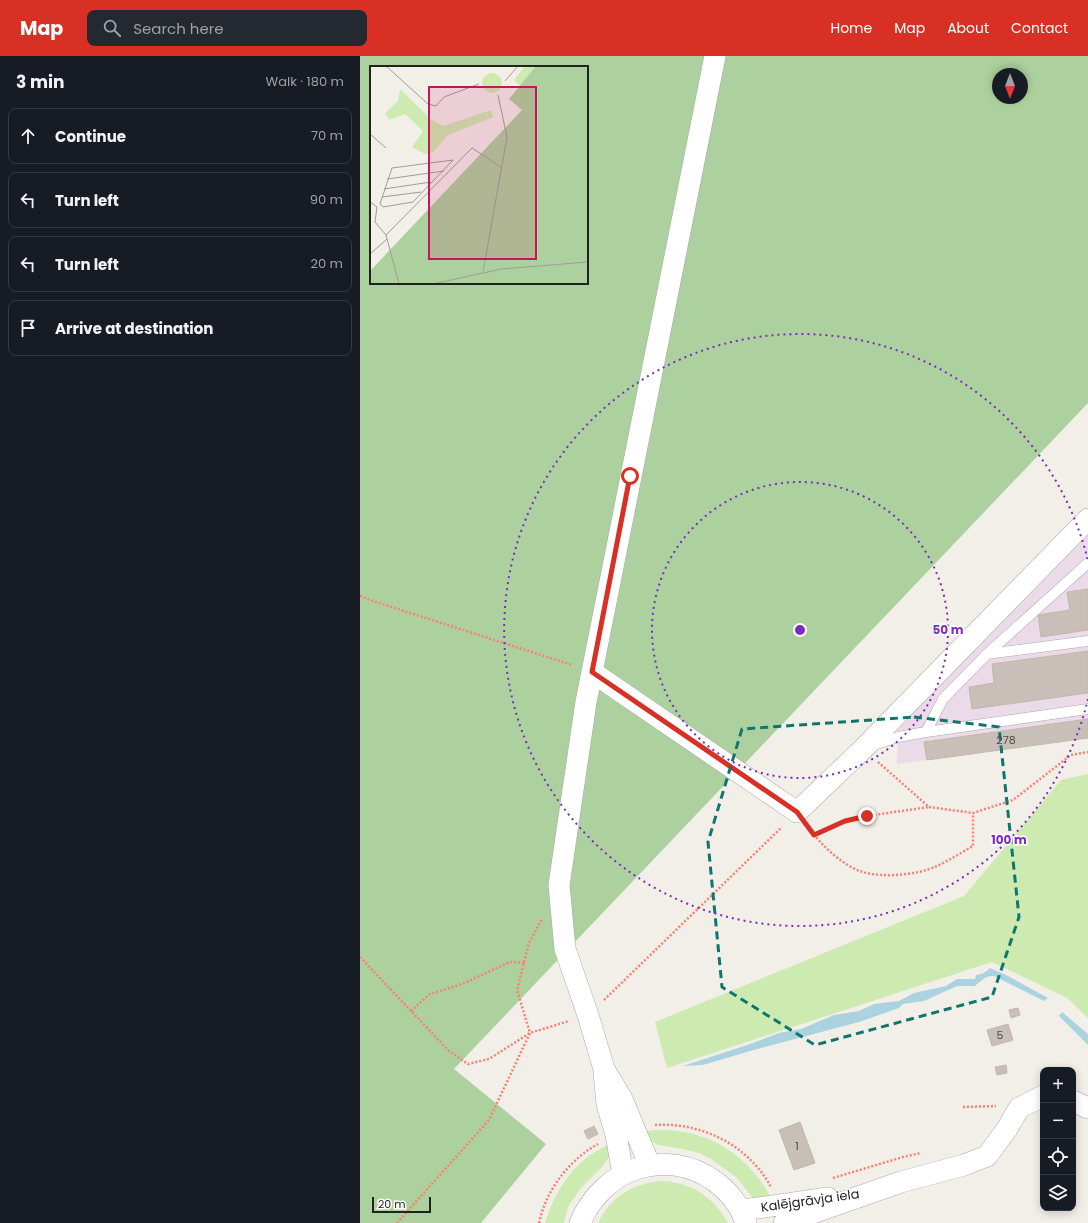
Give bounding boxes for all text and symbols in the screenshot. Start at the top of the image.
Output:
search box [87,10,367,46]
text: Map [20,15,63,42]
icon: search [101,17,123,39]
text: Search here [133,18,224,39]
text: Home [830,18,872,38]
text: Map [894,18,925,38]
text: About [947,18,989,38]
text: Contact [1011,18,1068,38]
inset map [370,66,588,284]
north arrow [992,68,1028,104]
text: 3 min [16,70,64,94]
text: Walk · 180 m [266,72,344,91]
icon: ahead [17,125,39,147]
text: Continue [55,126,126,147]
text: 70 m [311,126,343,145]
icon: left [17,189,39,211]
text: Turn left [55,190,119,211]
text: 90 m [310,190,343,209]
icon: left [17,253,39,275]
text: Turn left [55,254,119,275]
text: 20 m [310,254,343,273]
icon: arrive [17,317,39,339]
text: Arrive at destination [55,318,213,339]
route start [621,467,639,485]
text: 50 m [933,621,964,638]
centre of rings [793,623,807,637]
house number: 278 [996,732,1016,748]
route end [858,807,876,825]
text: 100 m [991,831,1027,848]
house number: 5 [997,1027,1004,1043]
map controls [1040,1067,1076,1211]
button: + [1040,1067,1076,1103]
button: − [1040,1103,1076,1139]
house number: 1 [795,1138,799,1154]
button: locate [1040,1139,1076,1175]
button: layers [1040,1175,1076,1211]
street label: Kalējgrāvja iela [759,1184,861,1217]
scale bar [372,1195,431,1214]
text: 20 m [378,1196,406,1212]

